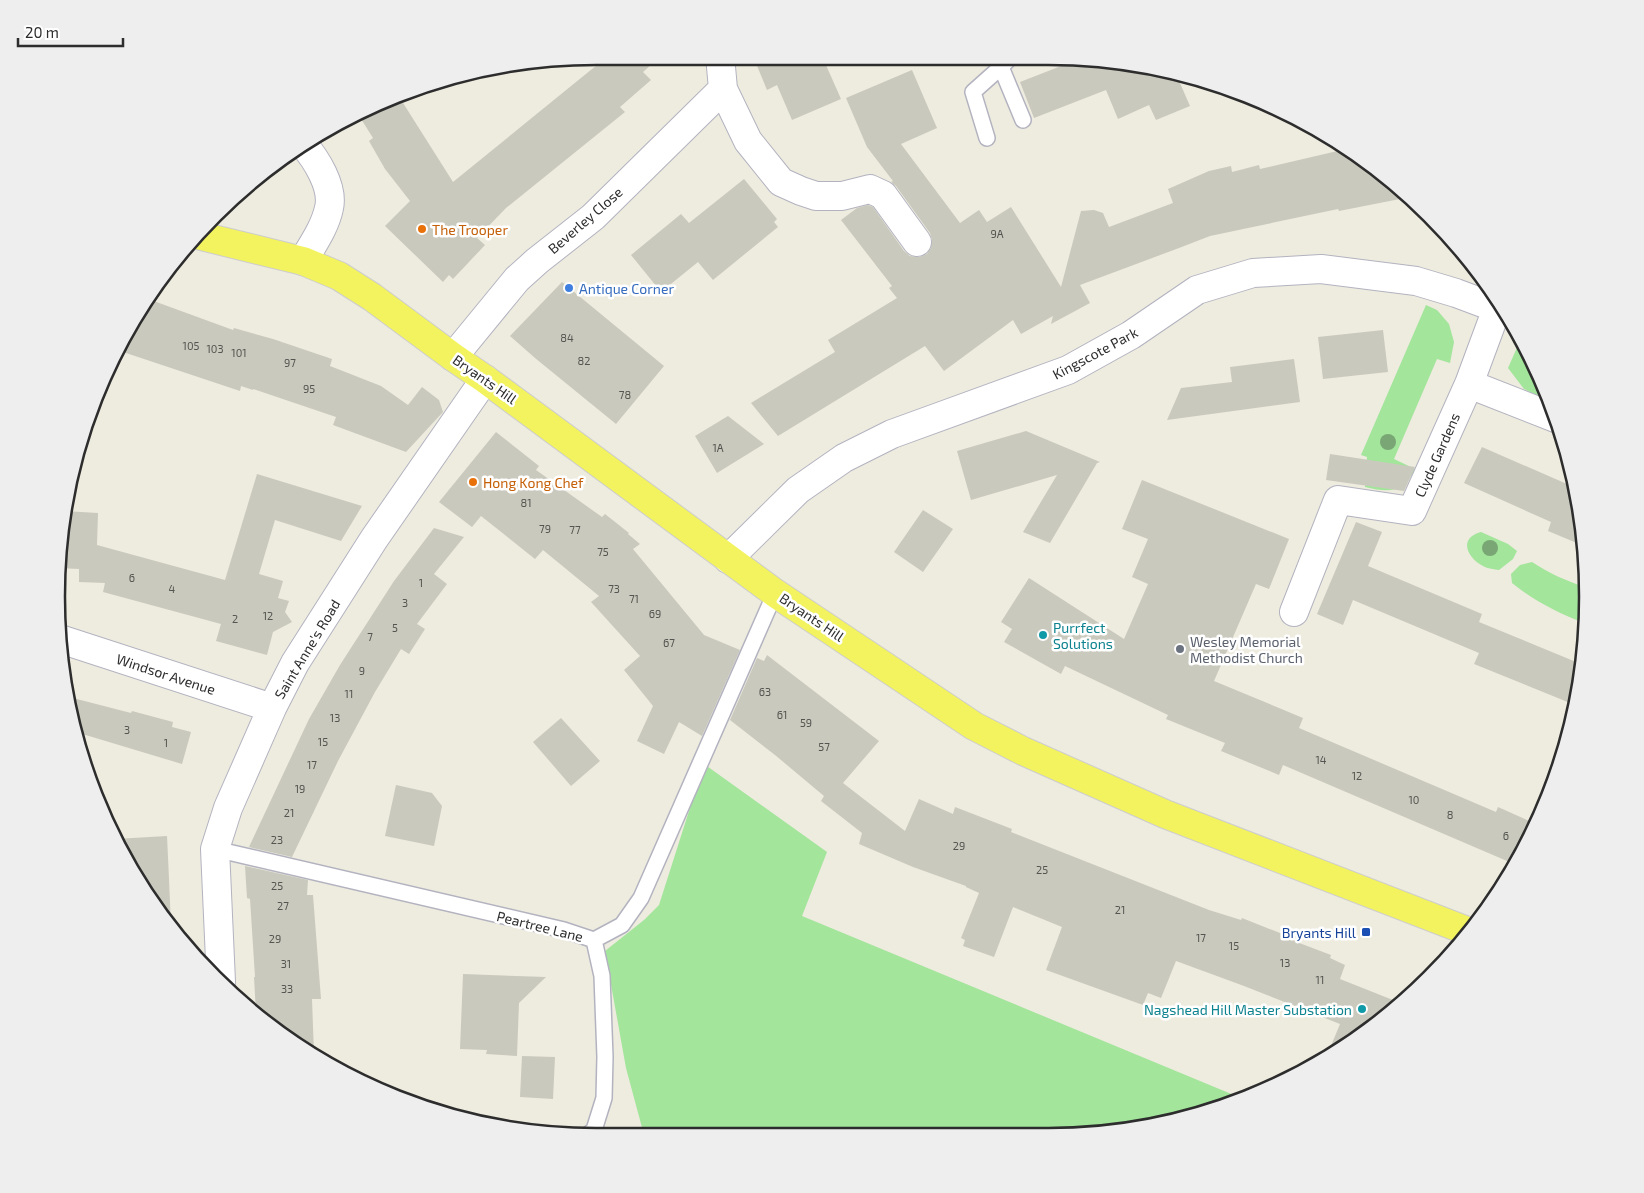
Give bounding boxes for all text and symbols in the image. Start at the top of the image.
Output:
scale bar [18,15,122,47]
text: 20 m [25,23,59,41]
street label: Beverley Close [544,183,626,257]
place label: The Trooper [432,221,508,238]
marker: The Trooper [416,223,428,235]
house number: 9A [990,227,1004,240]
place label: Antique Corner [579,280,674,297]
marker: Antique Corner [563,282,575,294]
street label: Kingscote Park [1049,323,1141,383]
house number: 84 [560,331,574,344]
house number: 105 [183,339,200,352]
house number: 103 [206,342,224,355]
house number: 101 [231,346,247,359]
street label: Bryants Hill [450,351,521,408]
house number: 82 [578,354,590,367]
house number: 97 [284,356,296,369]
house number: 95 [303,382,315,395]
house number: 78 [619,388,631,401]
street label: Clyde Gardens [1411,410,1463,500]
house number: 1A [712,441,724,454]
place label: Hong Kong Chef [483,474,584,491]
marker: Hong Kong Chef [467,476,479,488]
house number: 81 [520,496,532,509]
house number: 79 [539,522,551,535]
house number: 77 [569,523,581,536]
house number: 75 [597,545,609,558]
house number: 6 [129,571,135,584]
house number: 1 [419,576,423,589]
house number: 4 [169,582,176,595]
house number: 73 [608,582,620,595]
street label: Bryants Hill [777,589,848,645]
house number: 71 [629,592,639,605]
street label: Saint Anne's Road [271,596,343,702]
house number: 3 [402,596,408,609]
house number: 69 [649,607,661,620]
house number: 12 [263,609,273,622]
house number: 2 [232,612,238,625]
place label: Purrfect Solutions [1053,619,1113,652]
house number: 5 [392,621,398,634]
marker: Purrfect Solutions [1037,629,1049,641]
house number: 7 [367,630,373,643]
place label: Wesley Memorial Methodist Church [1190,633,1303,666]
house number: 67 [663,636,675,649]
marker: Wesley Memorial Methodist Church [1174,643,1186,655]
street label: Windsor Avenue [114,650,218,698]
house number: 9 [359,664,365,677]
house number: 63 [759,685,771,698]
house number: 11 [345,687,353,700]
house number: 61 [777,708,787,721]
house number: 13 [330,711,340,724]
house number: 59 [800,716,812,729]
house number: 3 [124,723,130,736]
house number: 15 [318,735,328,748]
house number: 1 [164,736,168,749]
house number: 57 [818,740,830,753]
house number: 14 [1315,753,1327,766]
house number: 17 [307,758,317,771]
house number: 12 [1352,769,1362,782]
house number: 19 [295,782,305,795]
house number: 10 [1408,793,1420,806]
house number: 21 [284,806,294,819]
house number: 8 [1447,808,1453,821]
house number: 6 [1503,829,1509,842]
house number: 23 [271,833,283,846]
house number: 29 [953,839,965,852]
house number: 25 [1036,863,1048,876]
house number: 25 [271,879,283,892]
house number: 27 [277,899,289,912]
house number: 21 [1115,903,1125,916]
street label: Peartree Lane [495,907,585,945]
place label: Bryants Hill [1282,924,1357,941]
marker: Bryants Hill [1360,926,1372,938]
house number: 17 [1196,931,1206,944]
house number: 29 [269,932,281,945]
house number: 15 [1229,939,1239,952]
house number: 13 [1280,956,1290,969]
house number: 31 [281,957,291,970]
house number: 11 [1316,973,1324,986]
house number: 33 [281,982,293,995]
place label: Nagshead Hill Master Substation [1144,1001,1352,1018]
marker: Nagshead Hill Master Substation [1356,1003,1368,1015]

